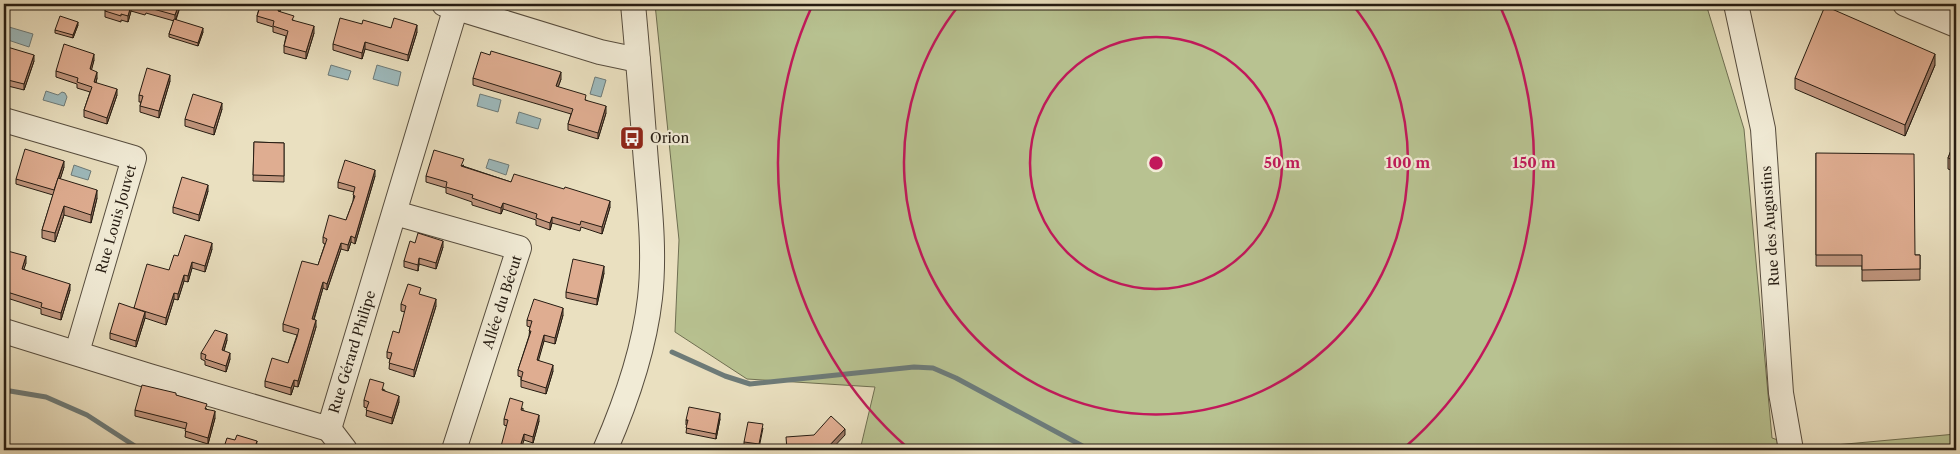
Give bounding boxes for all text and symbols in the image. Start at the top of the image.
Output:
bus stop icon: Orion [619,125,645,151]
place label: Orion [650,129,689,147]
text: 50 m [1264,153,1300,172]
text: 100 m [1386,153,1430,172]
text: 150 m [1512,153,1556,172]
centre of rings [1147,154,1165,172]
street label: Rue Louis Jouvet [92,162,140,276]
street label: Rue des Augustins [1757,165,1783,287]
street label: Allée du Bécut [478,253,526,352]
street label: Rue Gérard Philipe [325,288,379,416]

